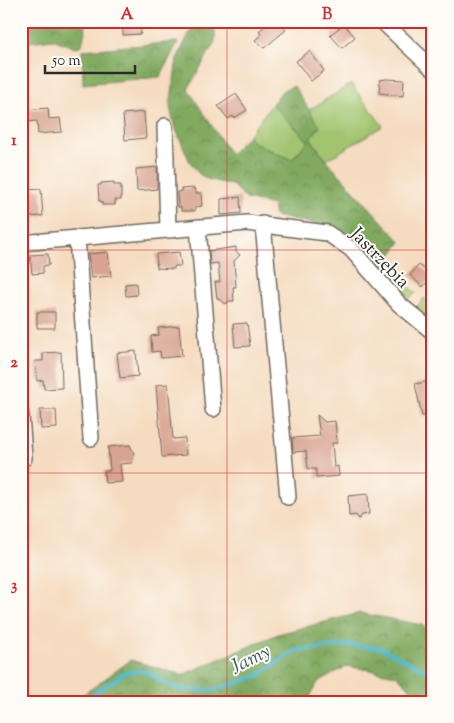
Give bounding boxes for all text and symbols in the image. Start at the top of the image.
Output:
text: A [121,4,134,27]
text: B [322,4,332,27]
scale bar [45,42,135,74]
text: 50 m [51,51,81,72]
text: 1 [11,130,17,153]
street label: Jastrzębia [342,221,415,296]
text: 2 [10,352,18,375]
text: 3 [11,575,18,598]
water label: Jamy [226,638,276,683]

